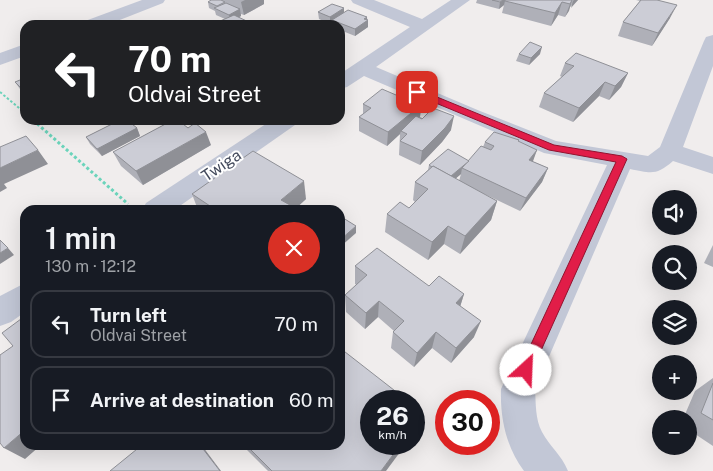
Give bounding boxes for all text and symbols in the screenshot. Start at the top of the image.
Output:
text: 70 m [128,39,211,80]
icon: left [45,40,110,105]
pin [396,71,438,113]
icon: arrive [403,78,431,106]
text: Oldvai Street [128,81,261,107]
street label: Twiga [198,145,245,186]
map controls [652,190,697,455]
button: sound [652,190,697,235]
text: 1 min [45,220,116,256]
button: close [268,222,320,274]
button: search [652,245,697,290]
text: 130 m · 12:12 [45,257,136,276]
button: layers [652,300,697,345]
text: Turn left [90,304,167,326]
icon: left [47,310,75,338]
text: 70 m [274,313,318,335]
text: Oldvai Street [90,326,187,345]
position arrow [499,343,551,395]
button: + [652,355,697,400]
icon: arrive [47,386,75,414]
text: Arrive at destination [90,389,274,411]
text: 60 m [289,389,334,411]
speed limit sign: 30 [435,390,500,455]
text: 26 [376,401,409,431]
button: − [652,410,697,455]
text: km/h [378,428,407,442]

